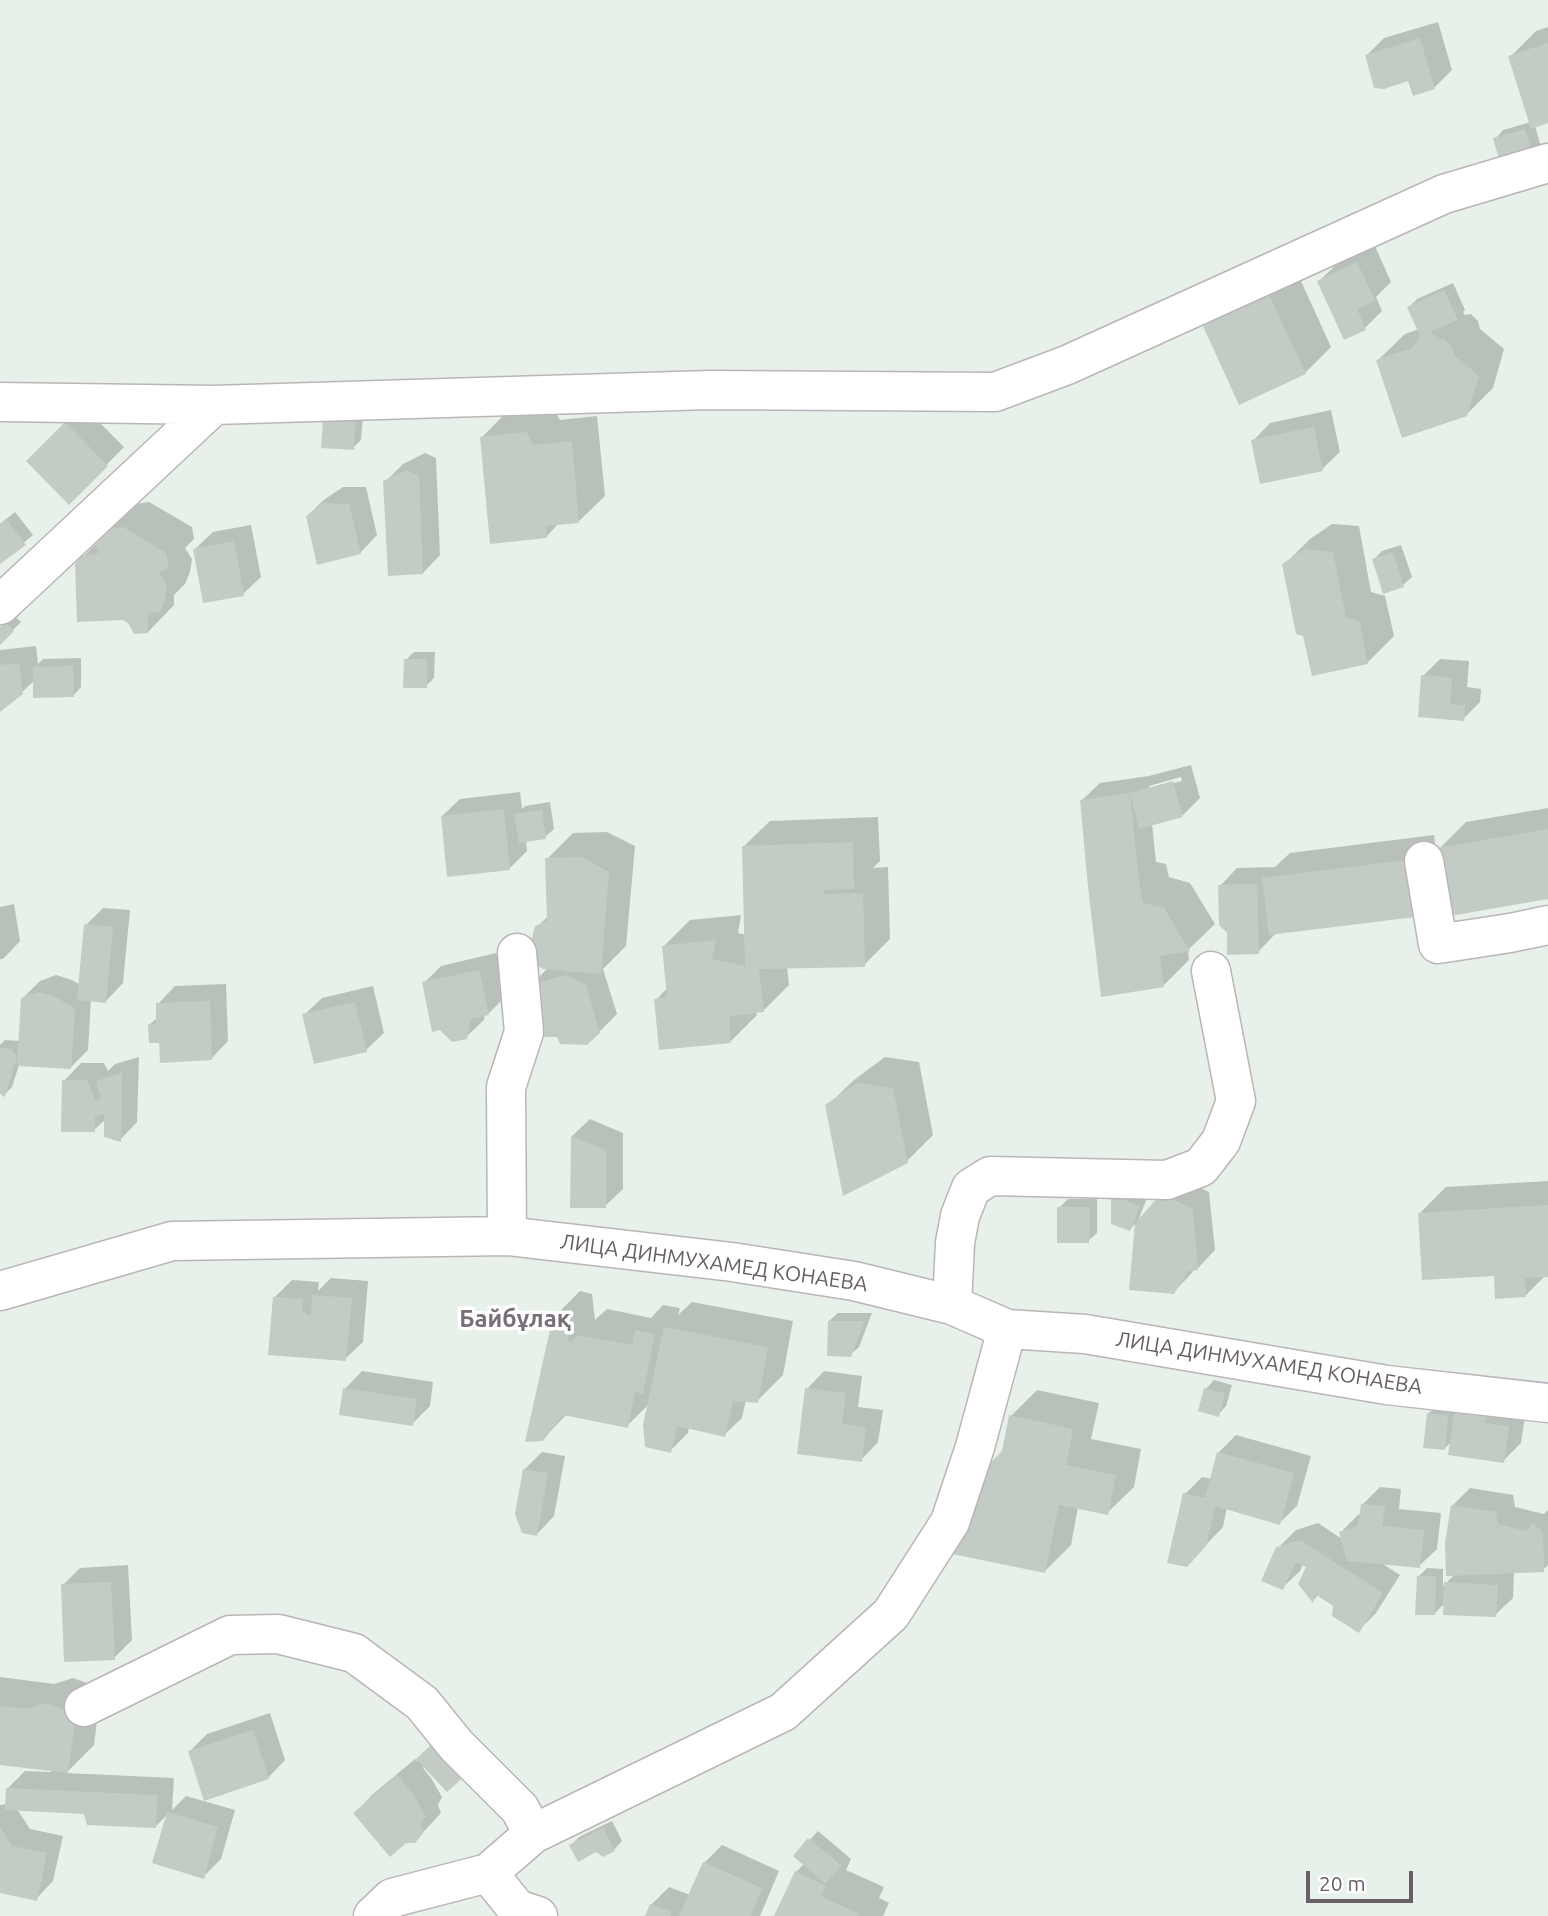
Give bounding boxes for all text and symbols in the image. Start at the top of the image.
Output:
street label: ЛИЦА ДИНМУХАМЕД КОНАЕВА [559,1229,869,1297]
district label: Байбұлақ [459,1305,571,1333]
street label: ЛИЦА ДИНМУХАМЕД КОНАЕВА [1114,1326,1424,1400]
scale bar [1310,1856,1417,1900]
text: 20 m [1319,1871,1366,1895]

